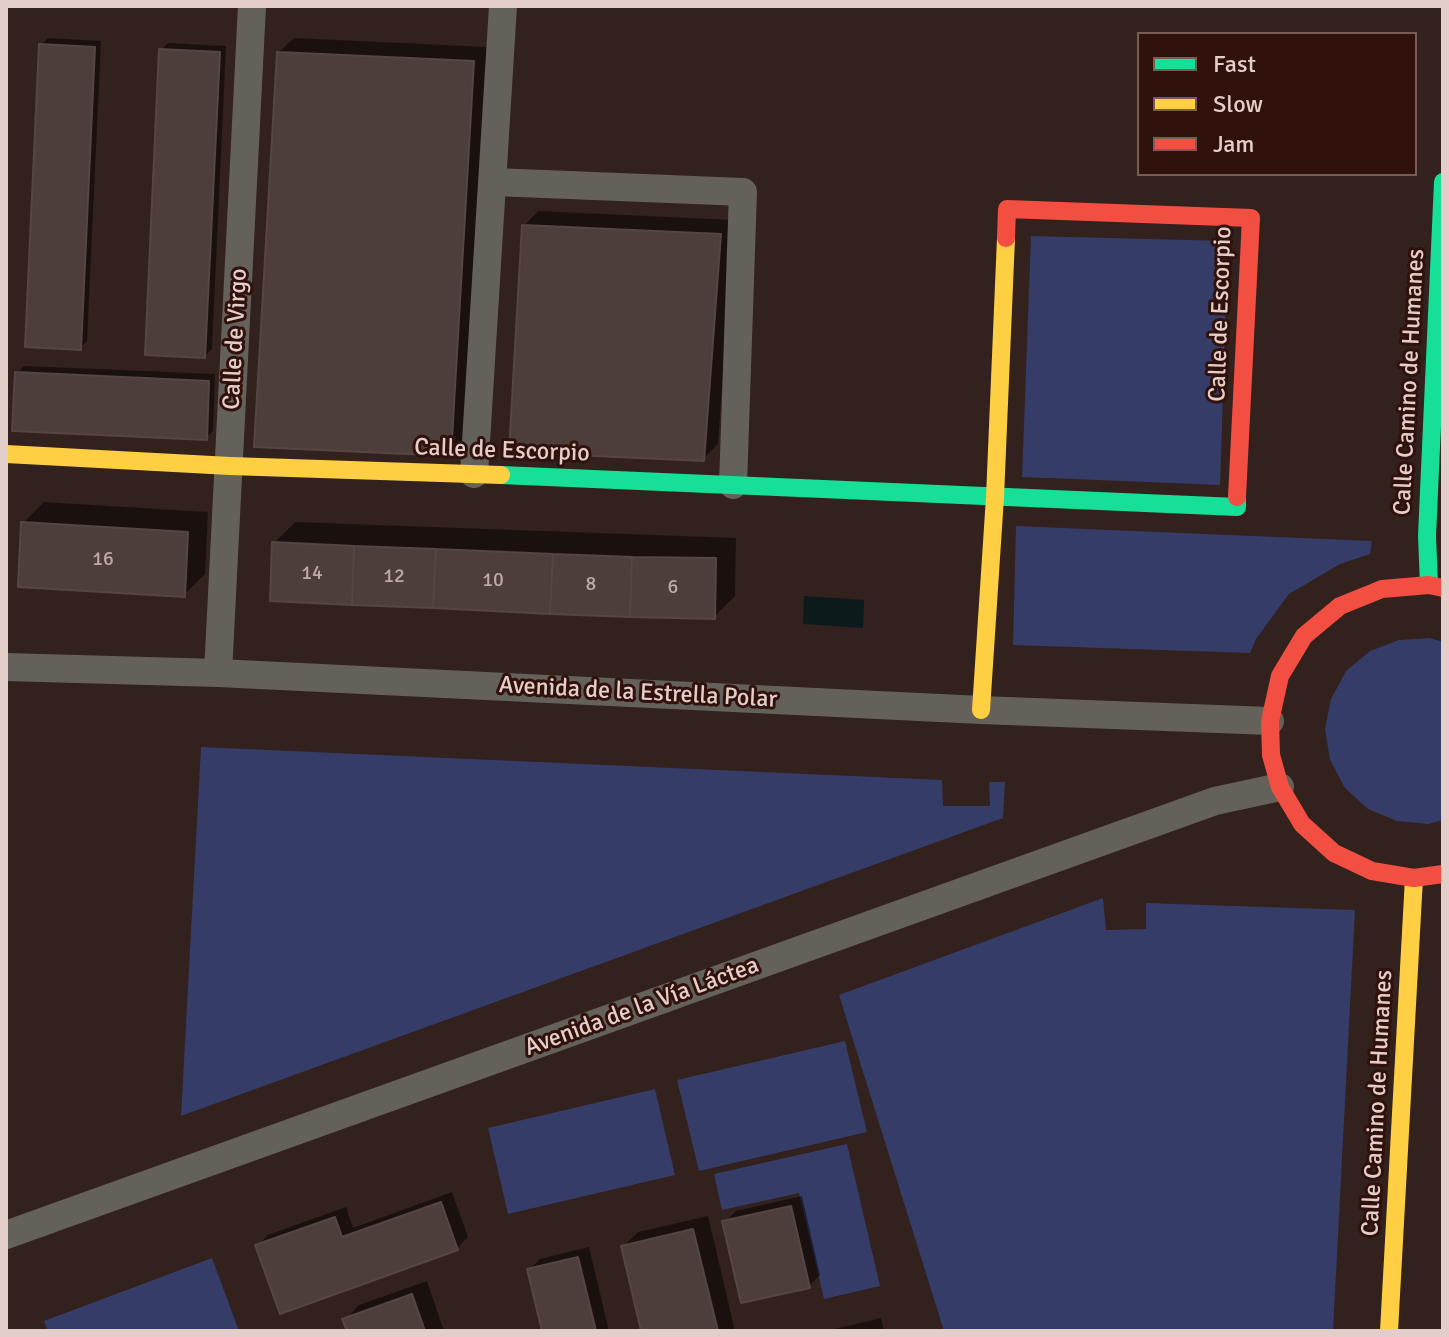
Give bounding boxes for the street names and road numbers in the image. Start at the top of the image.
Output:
street label: Calle de Escorpio [1204,226,1238,402]
street label: Calle Camino de Humanes [1389,248,1431,516]
street label: Calle de Virgo [218,268,254,410]
street label: Calle de Escorpio [414,434,590,468]
street label: Avenida de la Estrella Polar [498,671,778,715]
street label: Avenida de la Vía Láctea [521,951,763,1063]
street label: Calle Camino de Humanes [1357,969,1399,1237]

